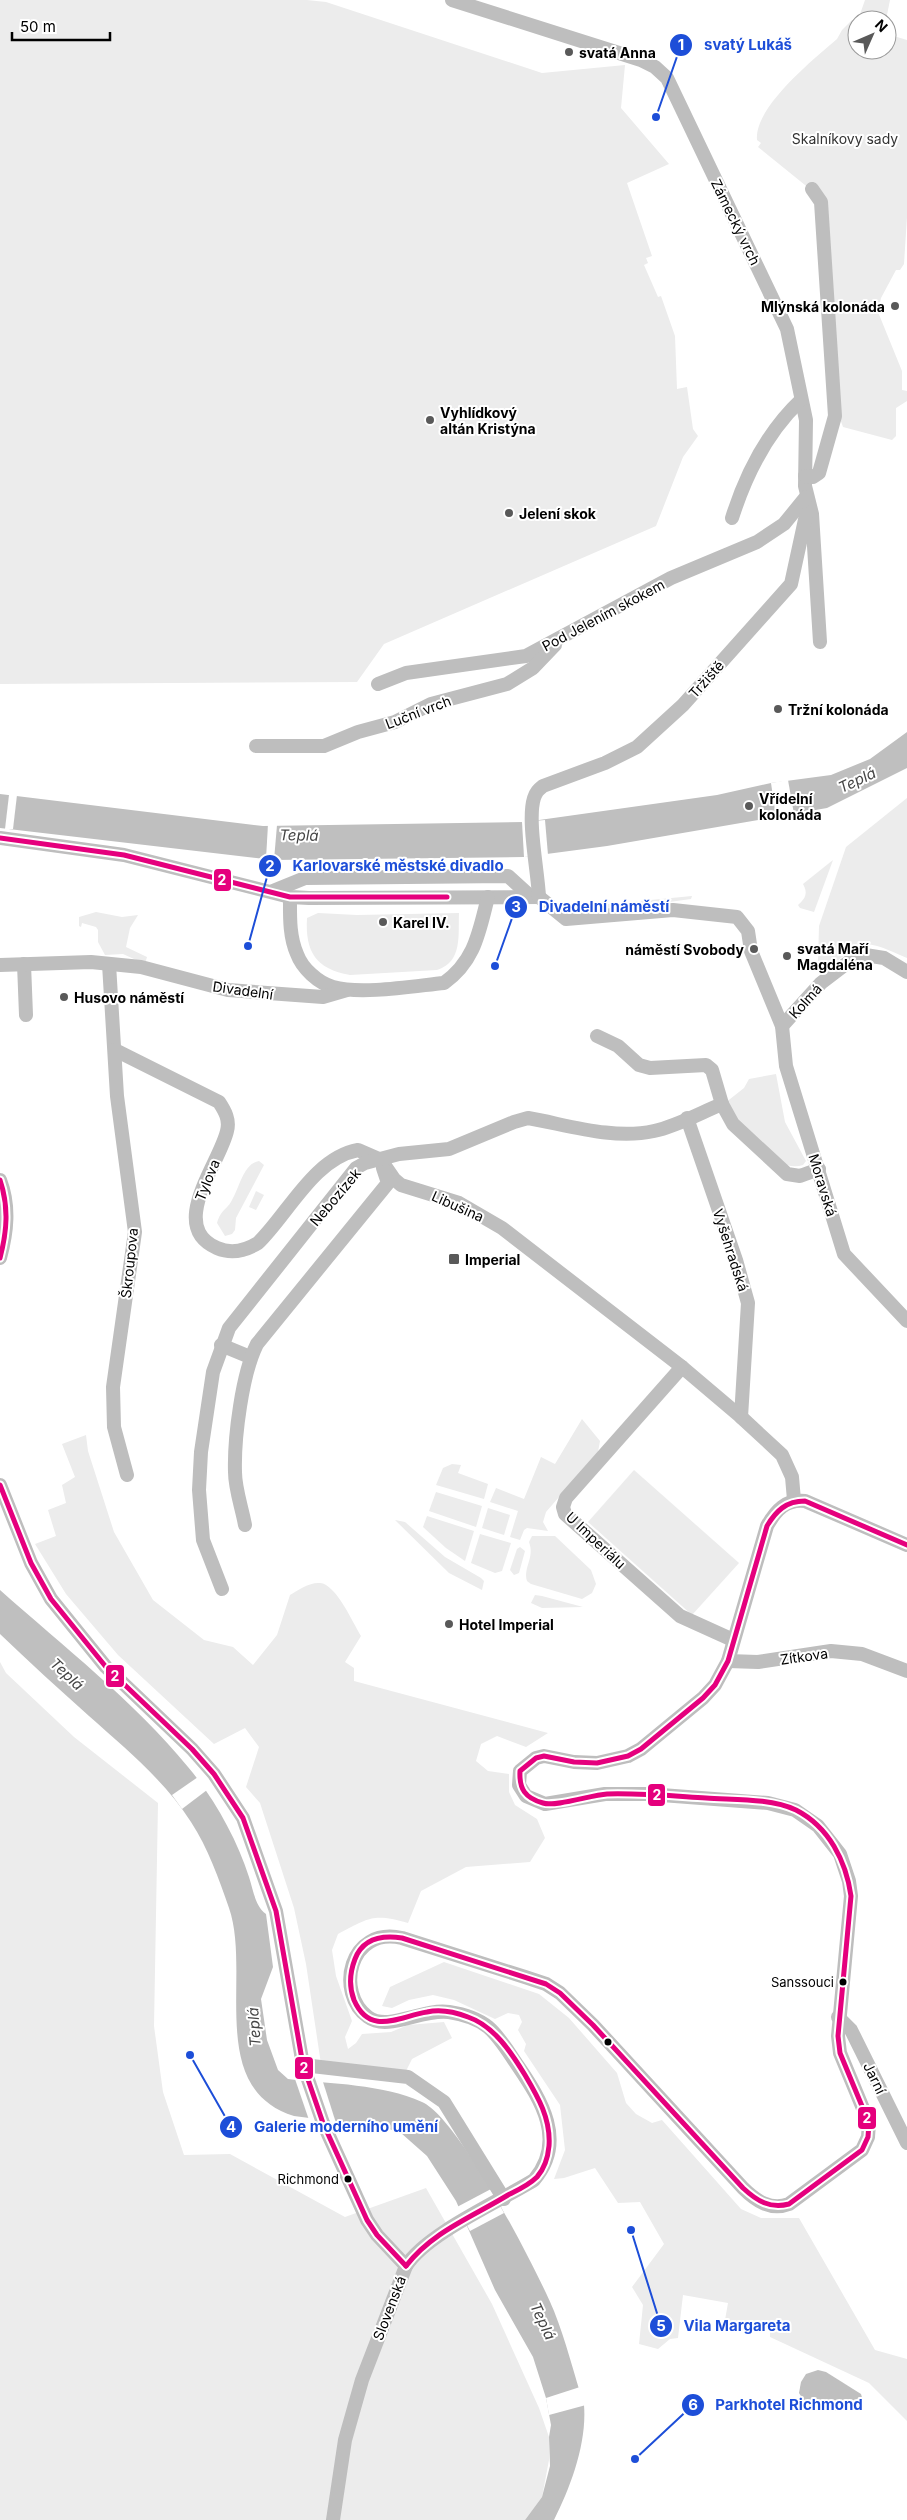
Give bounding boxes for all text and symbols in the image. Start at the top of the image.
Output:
scale bar [12,10,110,42]
north arrow [847,10,897,60]
text: N [872,16,891,35]
text: 50 m [20,17,56,36]
callout: svatý Lukáš [669,30,802,60]
text: 1 [678,35,684,54]
text: svatý Lukáš [704,35,792,54]
place label: svatá Anna [579,44,656,61]
marker: svatá Anna [563,46,575,58]
park label: Skalníkovy sady [792,130,898,147]
street label: Zámecký vrch [708,176,764,268]
place label: Mlýnská kolonáda [761,298,885,315]
marker: Mlýnská kolonáda [889,300,901,312]
place label: Vyhlídkový altán Kristýna [440,404,536,437]
marker: Vyhlídkový altán Kristýna [424,414,436,426]
place label: Jelení skok [519,505,597,522]
marker: Jelení skok [503,507,515,519]
street label: Pod Jelením skokem [539,576,667,654]
street label: Tržiště [685,657,727,701]
street label: Luční vrch [383,692,453,732]
place label: Tržní kolonáda [788,701,889,718]
marker: Tržní kolonáda [772,703,784,715]
water label: Teplá [835,763,879,797]
place label: Vřídelní kolonáda [759,790,822,823]
marker: Vřídelní kolonáda [743,800,755,812]
water label: Teplá [279,825,319,845]
callout: Karlovarské městské divadlo [258,851,514,881]
text: 2 [265,856,275,875]
text: Karlovarské městské divadlo [292,856,504,875]
line badge: 2 [213,868,232,892]
text: 2 [218,871,227,888]
callout: Divadelní náměstí [503,892,679,922]
text: 3 [511,897,521,916]
text: Divadelní náměstí [539,897,670,916]
place label: Karel IV. [393,914,450,931]
marker: Karel IV. [377,916,389,928]
place label: svatá Maří Magdaléna [797,940,873,973]
place label: náměstí Svobody [625,941,745,958]
marker: náměstí Svobody [748,943,760,955]
marker: svatá Maří Magdaléna [781,950,793,962]
street label: Divadelní [212,977,275,1003]
street label: Kolmá [785,980,825,1022]
place label: Husovo náměstí [74,989,184,1006]
marker: Husovo náměstí [58,991,70,1003]
street label: Moravská [805,1152,841,1218]
street label: Tylova [191,1157,223,1203]
street label: Nebozízek [306,1164,364,1229]
street label: Libušina [429,1187,487,1225]
street label: Vyšehradská [710,1206,752,1294]
street label: Škroupova [117,1227,141,1299]
place label: Imperial [465,1251,520,1268]
marker: Imperial [447,1252,461,1266]
street label: U Imperiálu [563,1508,629,1572]
place label: Hotel Imperial [459,1616,554,1633]
marker: Hotel Imperial [443,1618,455,1630]
street label: Zítkova [779,1644,829,1668]
water label: Teplá [46,1654,88,1694]
line badge: 2 [105,1664,125,1688]
text: 2 [111,1667,120,1684]
line badge: 2 [647,1783,666,1807]
text: 2 [653,1786,662,1803]
place label: Sanssouci [771,1974,834,1990]
marker: Sanssouci [838,1977,848,1987]
water label: Teplá [243,2007,265,2047]
unlabelled marker [603,2037,613,2047]
line badge: 2 [294,2056,314,2080]
text: 2 [300,2059,309,2076]
street label: Jarní [860,2059,890,2097]
line badge: 2 [857,2106,877,2130]
text: 2 [863,2109,872,2126]
callout: Galerie moderního umění [219,2112,448,2142]
text: 4 [226,2117,236,2136]
text: Galerie moderního umění [254,2117,439,2136]
place label: Richmond [278,2171,339,2187]
marker: Richmond [343,2174,353,2184]
street label: Slovenská [369,2273,409,2343]
water label: Teplá [526,2299,560,2343]
callout: Vila Margareta [649,2311,801,2341]
text: 5 [656,2316,666,2335]
text: Vila Margareta [683,2316,791,2335]
callout: Parkhotel Richmond [680,2390,872,2420]
text: 6 [688,2395,698,2414]
text: Parkhotel Richmond [715,2395,863,2414]

